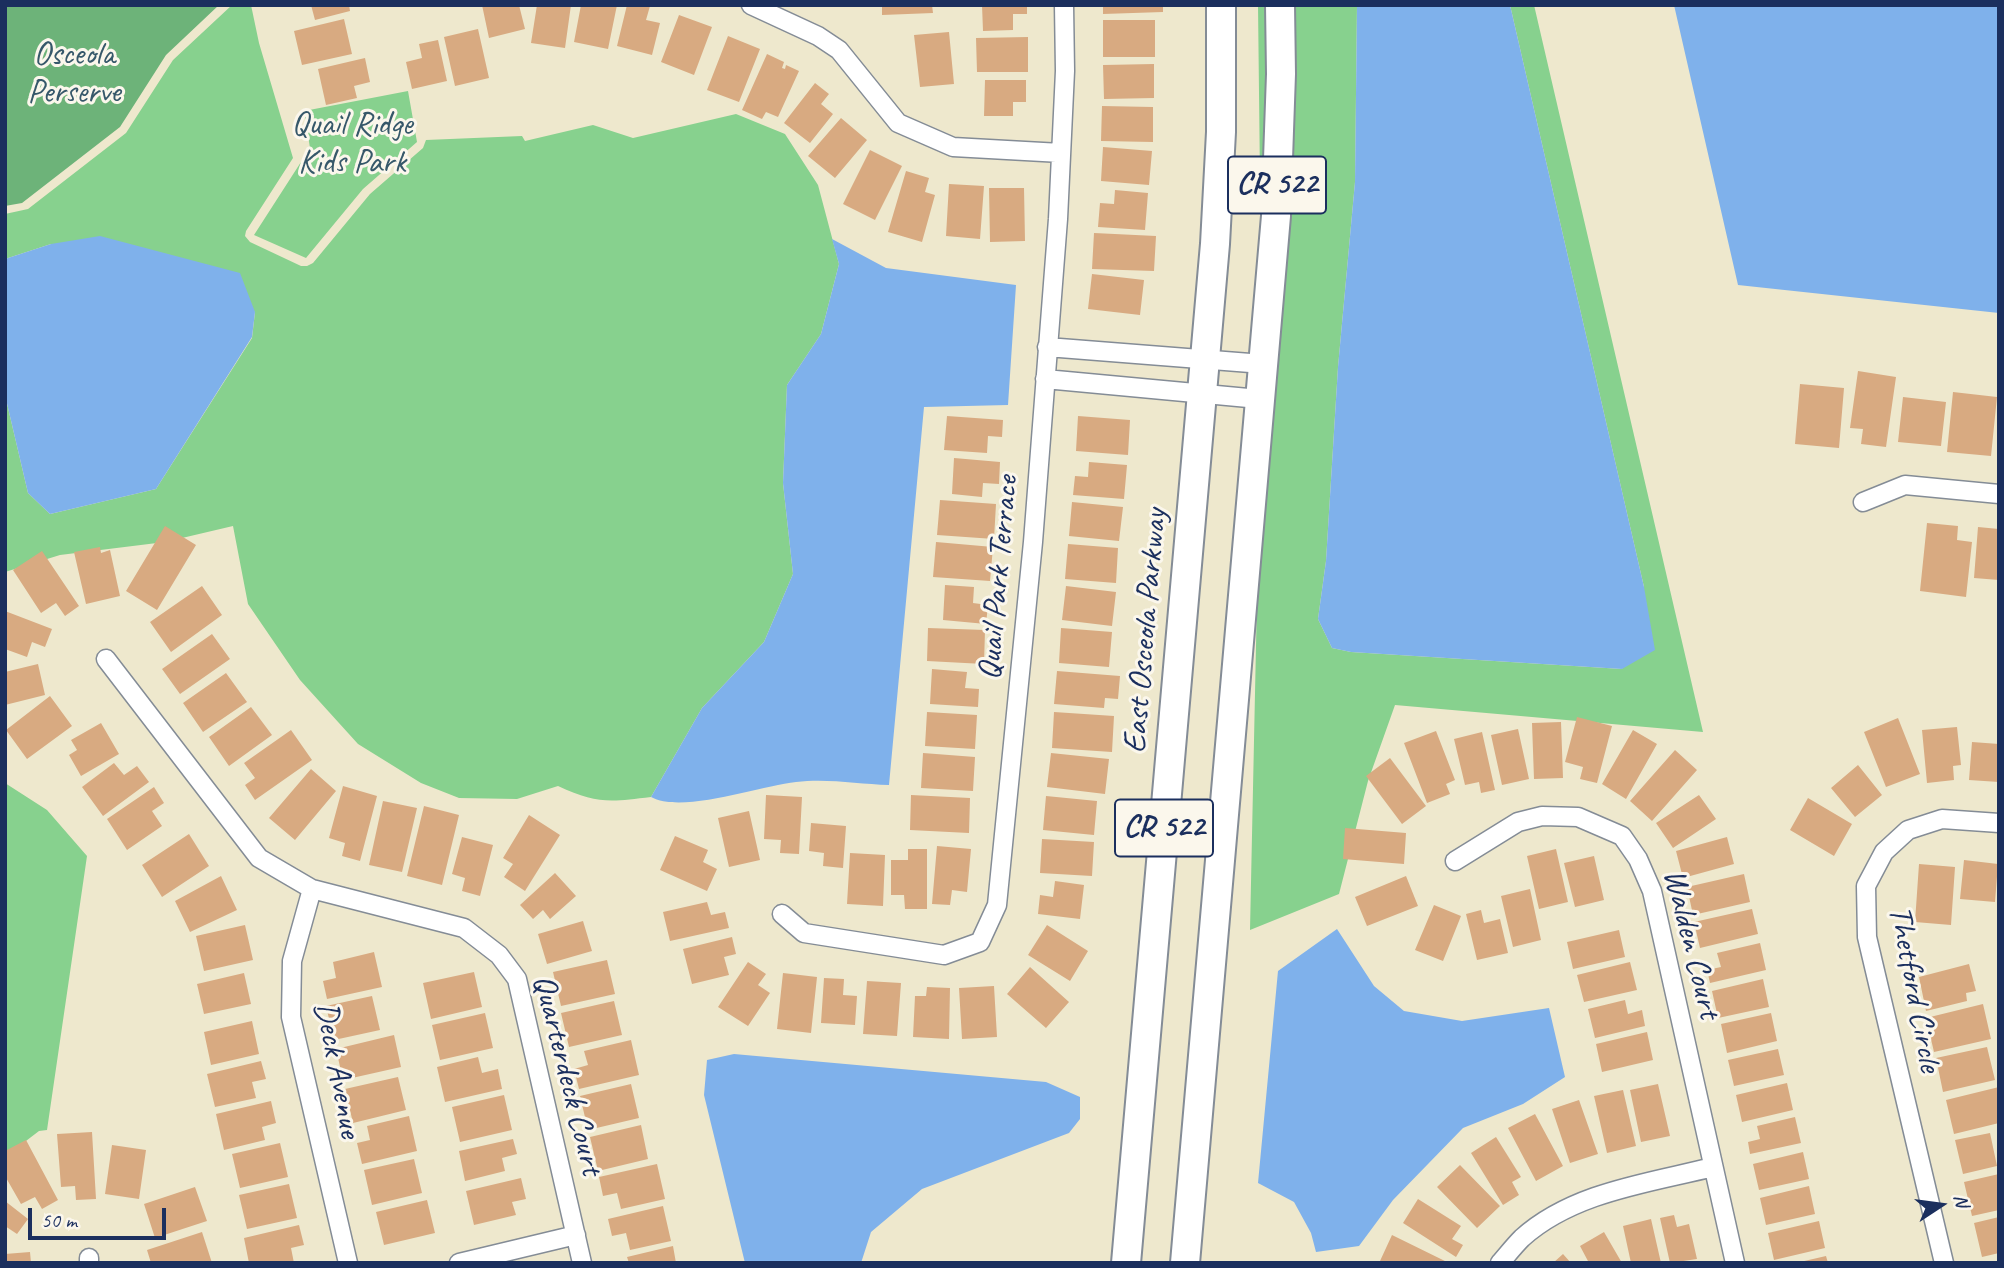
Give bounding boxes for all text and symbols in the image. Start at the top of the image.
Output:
park label: Osceola Perserve [28,35,120,113]
park label: Quail Ridge Kids Park [291,105,413,183]
road number: CR 522 [1228,156,1326,214]
street label: Quail Park Terrace [970,474,1028,682]
street label: East Osceola Parkway [1116,507,1176,755]
road number: CR 522 [1115,800,1213,856]
street label: Walden Court [1653,865,1729,1023]
street label: Thetford Circle [1879,903,1949,1075]
street label: Quarterdeck Court [523,971,611,1179]
street label: Deck Avenue [304,999,370,1141]
north arrow [1906,1170,1976,1240]
text: N [1948,1192,1974,1209]
scale bar [32,1194,170,1238]
text: 50 m [41,1207,77,1233]

